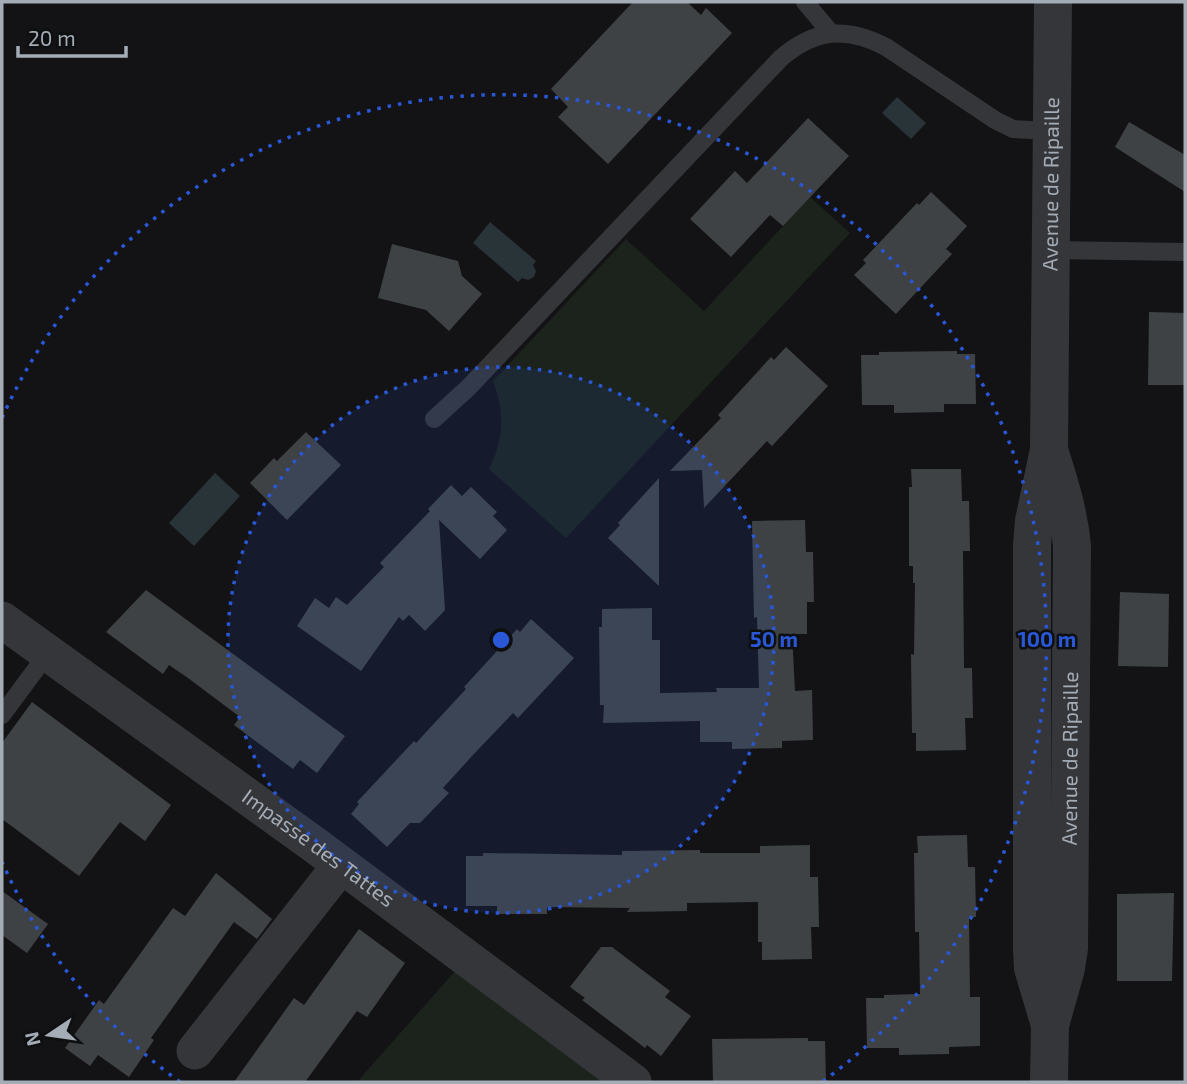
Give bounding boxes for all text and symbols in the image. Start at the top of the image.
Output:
scale bar [18,14,126,58]
text: 20 m [28,25,76,50]
street label: Avenue de Ripaille [1037,97,1063,271]
text: 50 m [750,626,798,651]
text: 100 m [1018,626,1076,651]
centre of rings [489,628,513,652]
street label: Avenue de Ripaille [1056,671,1082,846]
street label: Impasse des Tattes [238,783,400,911]
north arrow [14,1000,84,1070]
text: N [19,1030,45,1048]

